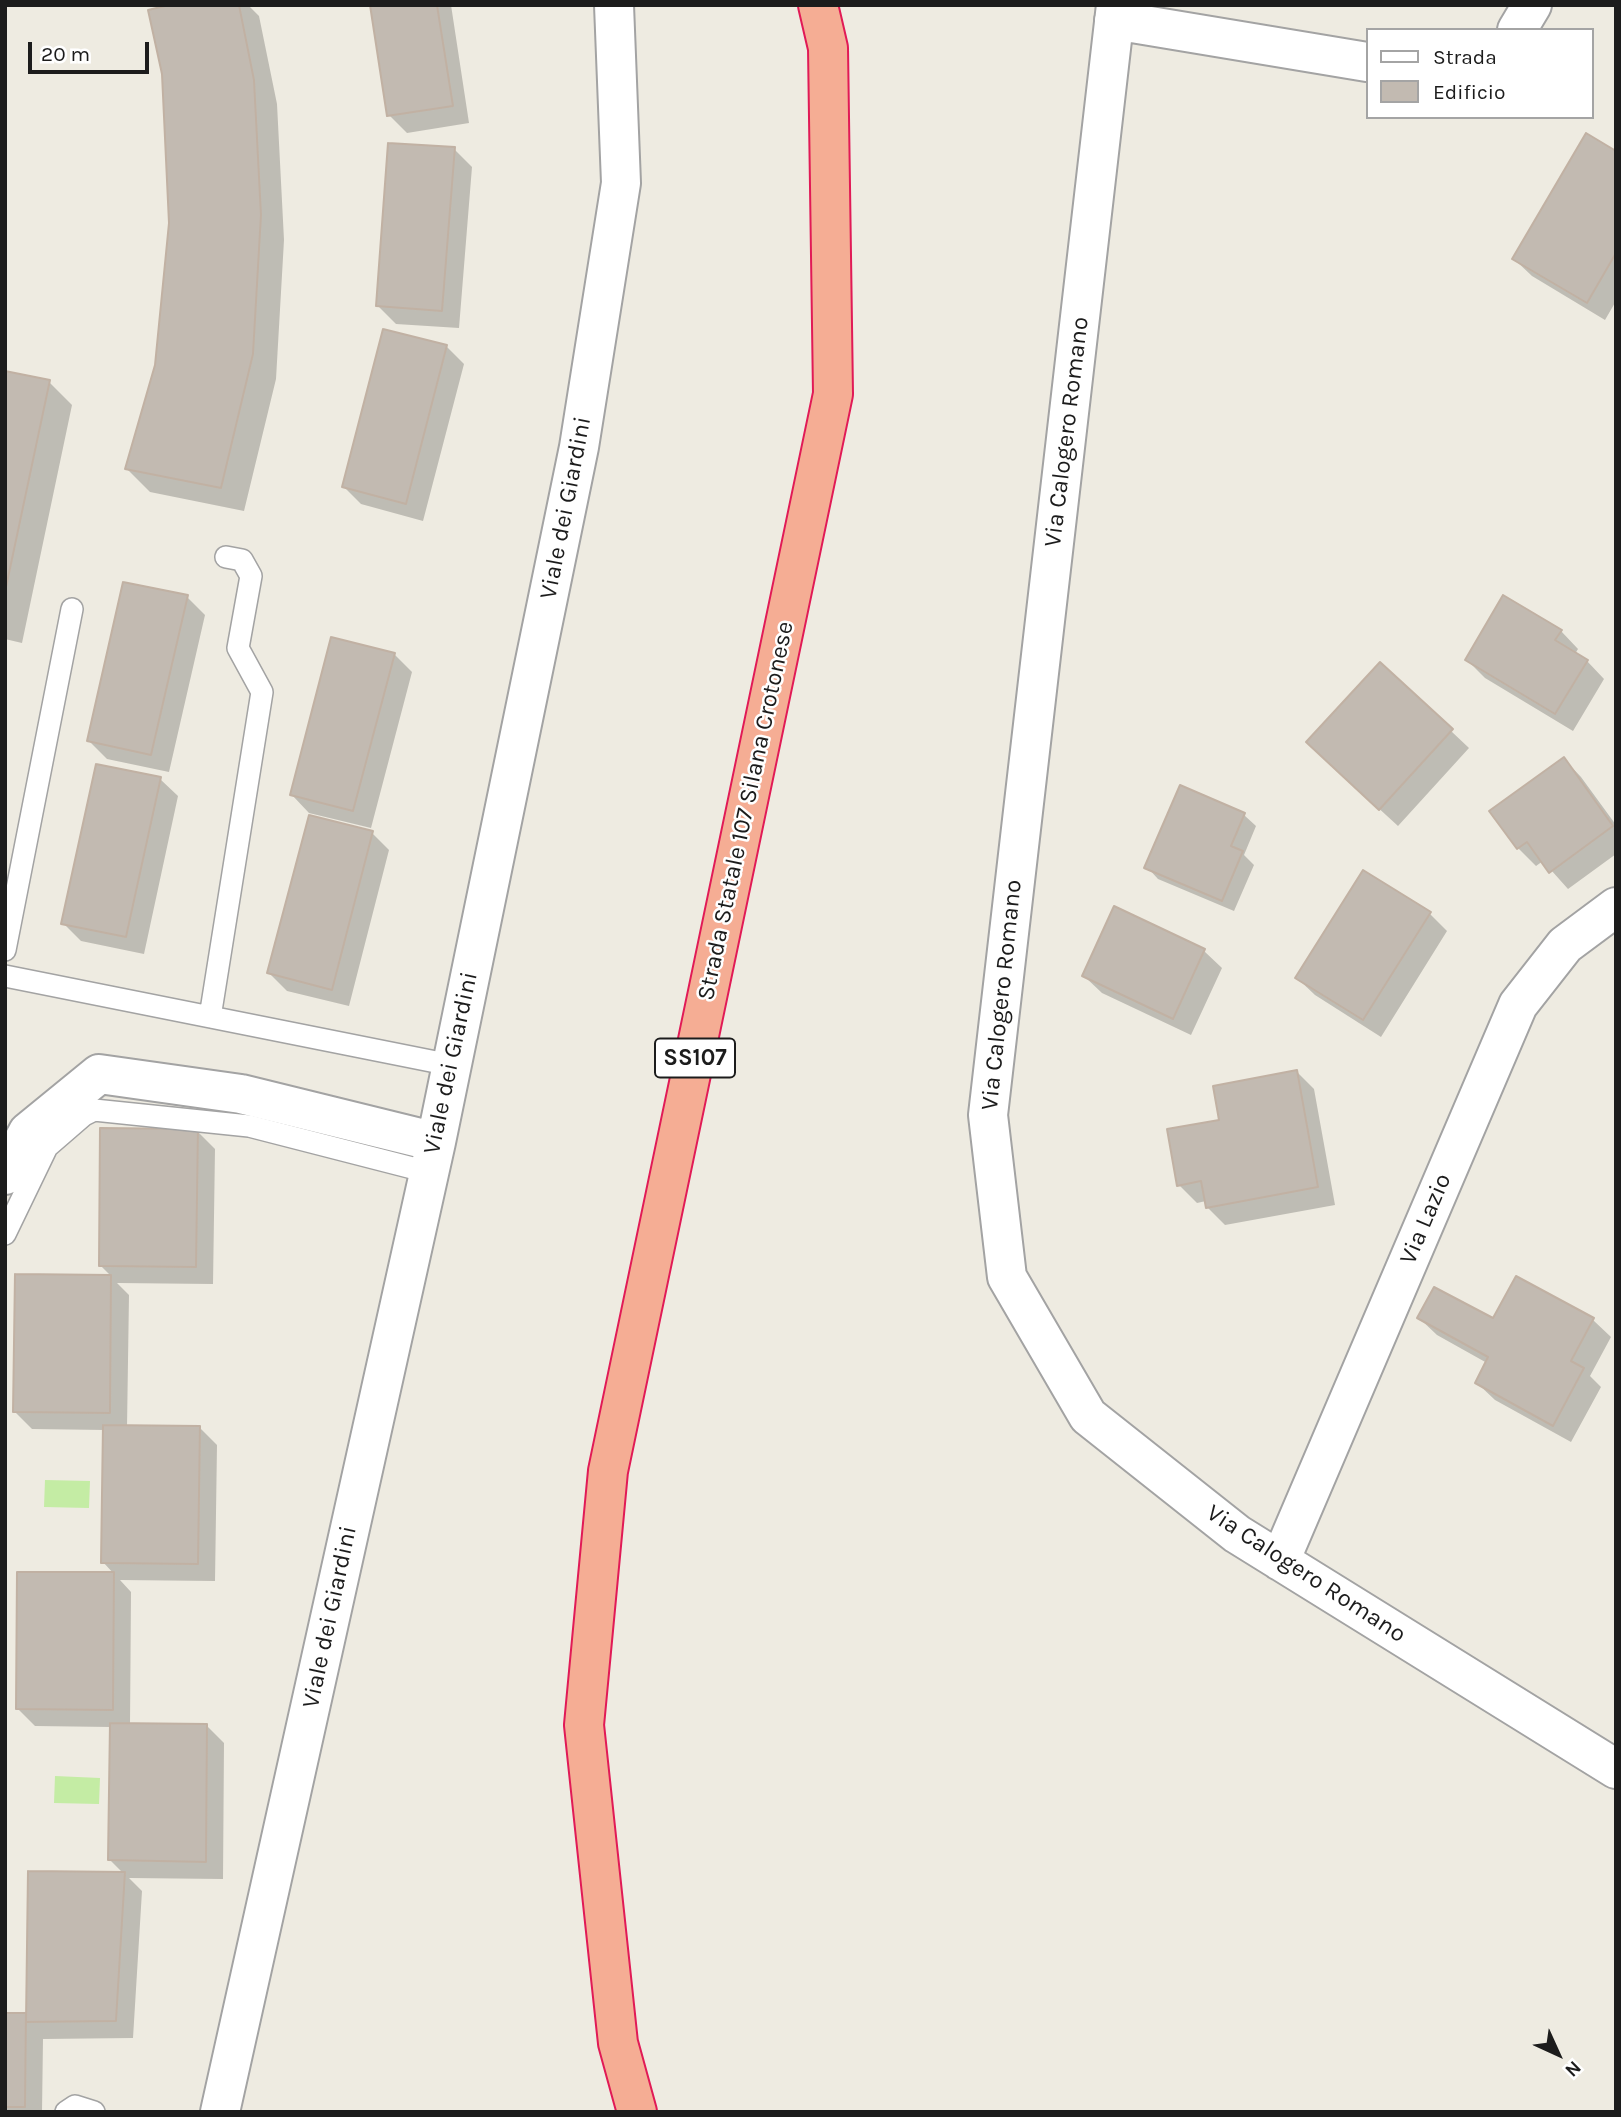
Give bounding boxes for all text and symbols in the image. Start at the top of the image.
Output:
scale bar [32,28,152,72]
legend [1366,28,1593,119]
text: 20 m [41,42,90,66]
text: Strada [1433,45,1497,69]
text: Edificio [1433,80,1506,104]
street label: Via Calogero Romano [1039,315,1095,549]
street label: Viale dei Giardini [534,414,598,602]
street label: Strada Statale 107 Silana Crotonese [692,619,800,1003]
street label: Via Calogero Romano [976,878,1028,1112]
street label: Viale dei Giardini [418,969,484,1157]
road number: SS107 [655,1038,735,1078]
street label: Via Lazio [1394,1169,1458,1269]
street label: Via Calogero Romano [1201,1499,1411,1649]
street label: Viale dei Giardini [297,1523,363,1711]
north arrow [1523,2019,1593,2089]
text: N [1560,2056,1585,2081]

